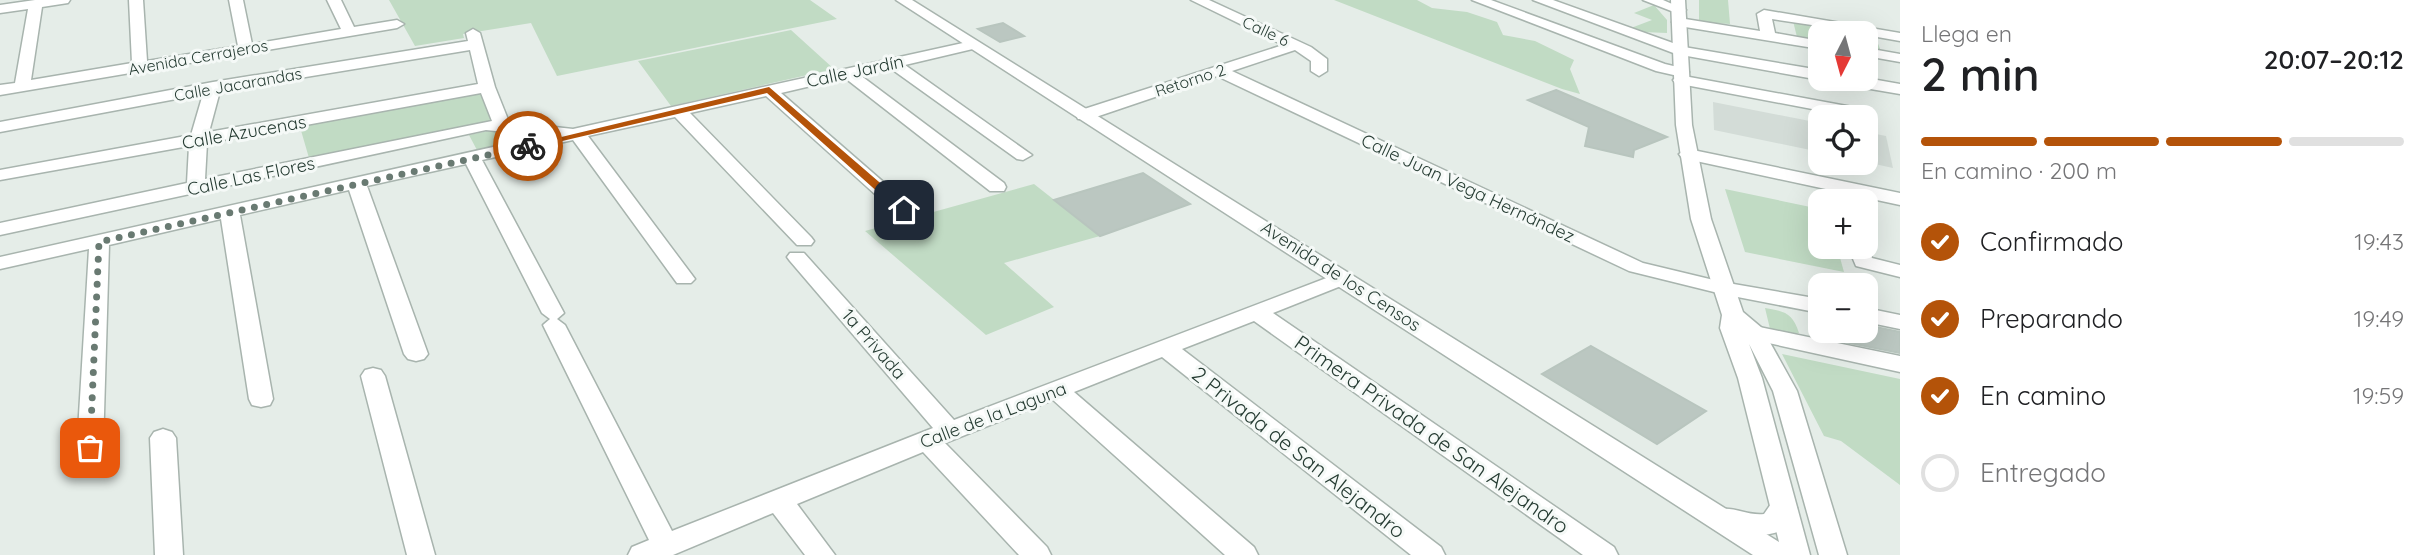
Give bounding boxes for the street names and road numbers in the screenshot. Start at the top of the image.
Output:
street label: Calle 6 [1239,12,1293,51]
street label: Avenida Cerrajeros [127,35,269,79]
street label: Calle Jardín [804,49,906,93]
street label: Retorno 2 [1152,59,1228,101]
street label: Calle Jacarandas [173,63,303,105]
street label: Calle Azucenas [180,110,308,154]
street label: Calle Juan Vega Hernández [1358,128,1578,248]
street label: Calle Las Flores [185,151,317,201]
street label: Avenida de los Censos [1257,216,1425,336]
street label: 1a Privada [837,304,911,384]
street label: Primera Privada de San Alejandro [1290,329,1574,539]
street label: 2 Privada de San Alejandro [1187,361,1411,543]
street label: Calle de la Laguna [917,377,1069,453]

